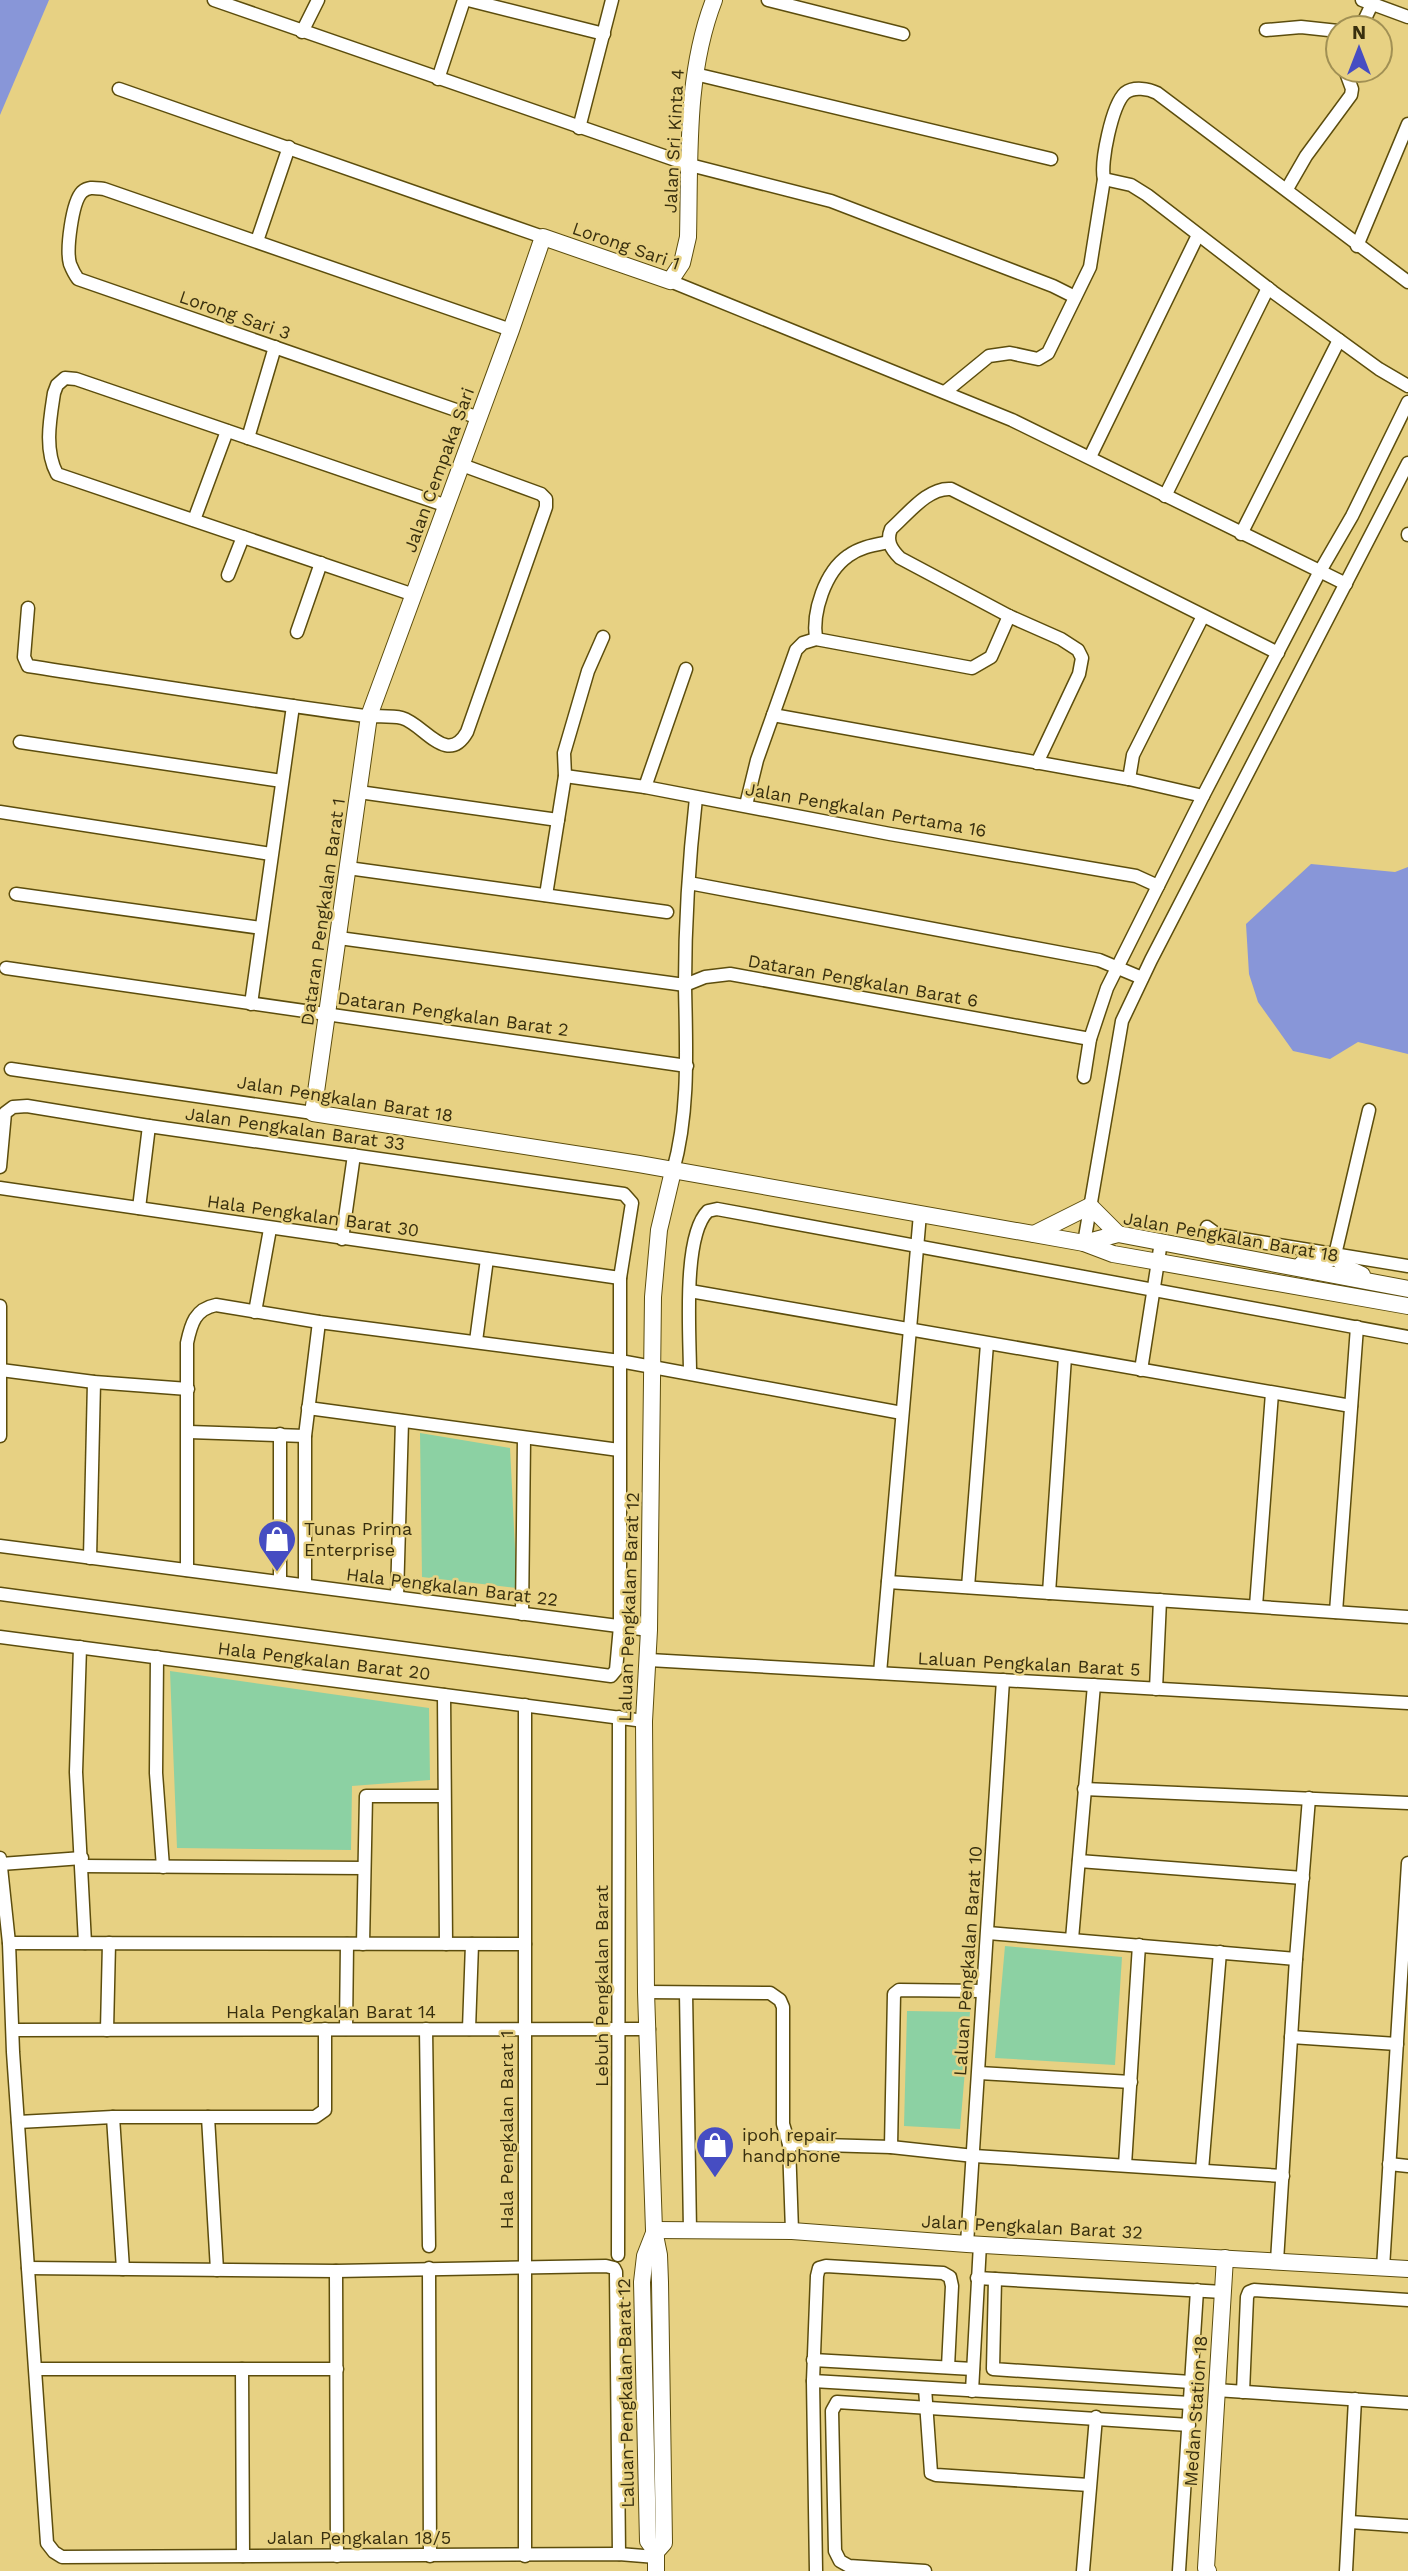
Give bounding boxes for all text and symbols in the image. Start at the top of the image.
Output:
north arrow [1324,14,1394,84]
text: N [1352,21,1366,44]
street label: Jalan Sri Kinta 4 [659,68,688,214]
street label: Lorong Sari 1 [570,217,683,274]
street label: Lorong Sari 3 [177,286,294,343]
street label: Jalan Cempaka Sari [399,384,478,555]
street label: Jalan Pengkalan Pertama 16 [744,778,988,841]
street label: Dataran Pengkalan Barat 1 [296,797,349,1027]
street label: Dataran Pengkalan Barat 6 [746,950,980,1011]
street label: Dataran Pengkalan Barat 2 [336,987,570,1040]
street label: Jalan Pengkalan Barat 18 [236,1071,455,1126]
street label: Jalan Pengkalan Barat 33 [184,1103,406,1154]
street label: Hala Pengkalan Barat 30 [206,1190,421,1241]
street label: Jalan Pengkalan Barat 18 [1122,1207,1340,1266]
street label: Laluan Pengkalan Barat 12 [614,1492,643,1722]
shop icon: Tunas Prima Enterprise [256,1518,298,1573]
place label: Tunas Prima Enterprise [304,1518,412,1560]
street label: Hala Pengkalan Barat 22 [345,1563,559,1610]
street label: Hala Pengkalan Barat 20 [217,1637,432,1684]
street label: Laluan Pengkalan Barat 5 [917,1647,1141,1680]
street label: Laluan Pengkalan Barat 10 [949,1845,986,2077]
street label: Lebuh Pengkalan Barat [591,1885,612,2087]
street label: Hala Pengkalan Barat 14 [226,2001,436,2022]
street label: Hala Pengkalan Barat 1 [496,2030,517,2230]
shop icon: ipoh repair handphone [694,2124,736,2179]
place label: ipoh repair handphone [742,2124,841,2166]
street label: Jalan Pengkalan Barat 32 [921,2210,1143,2243]
street label: Laluan Pengkalan Barat 12 [613,2278,638,2508]
street label: Medan Station 18 [1180,2335,1211,2487]
street label: Jalan Pengkalan 18/5 [267,2527,451,2548]

